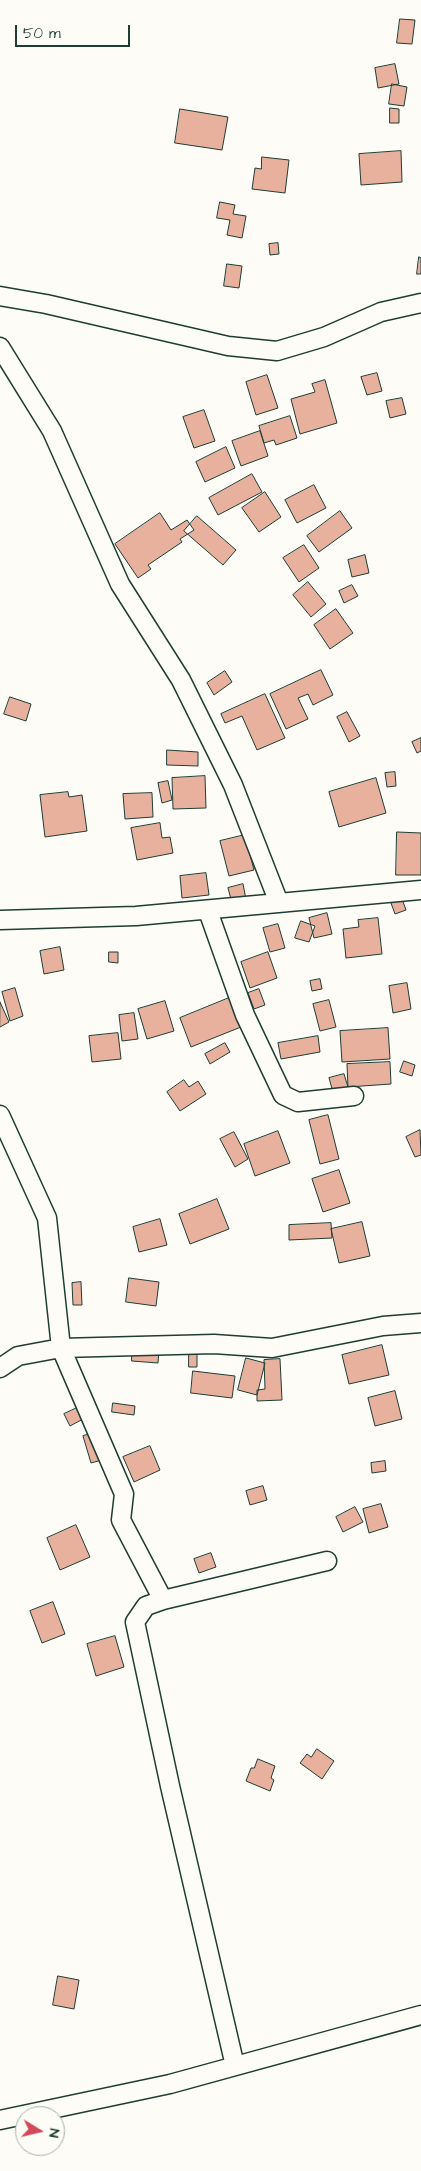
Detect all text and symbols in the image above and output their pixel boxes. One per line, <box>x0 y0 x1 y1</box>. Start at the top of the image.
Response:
scale bar <box>18 15 132 47</box>
text: 50 m <box>23 23 61 44</box>
north arrow <box>15 2106 65 2156</box>
text: N <box>43 2127 64 2139</box>

